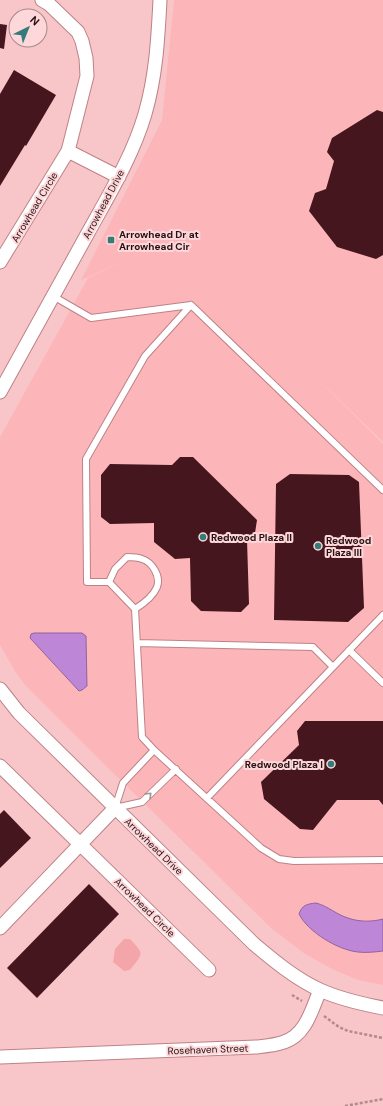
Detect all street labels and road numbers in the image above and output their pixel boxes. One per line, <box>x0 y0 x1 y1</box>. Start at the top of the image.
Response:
street label: Arrowhead Drive <box>80 167 127 241</box>
street label: Arrowhead Circle <box>8 169 61 245</box>
street label: Arrowhead Drive <box>122 815 186 878</box>
street label: Arrowhead Circle <box>111 875 178 940</box>
street label: Rosehaven Street <box>167 1042 249 1057</box>

